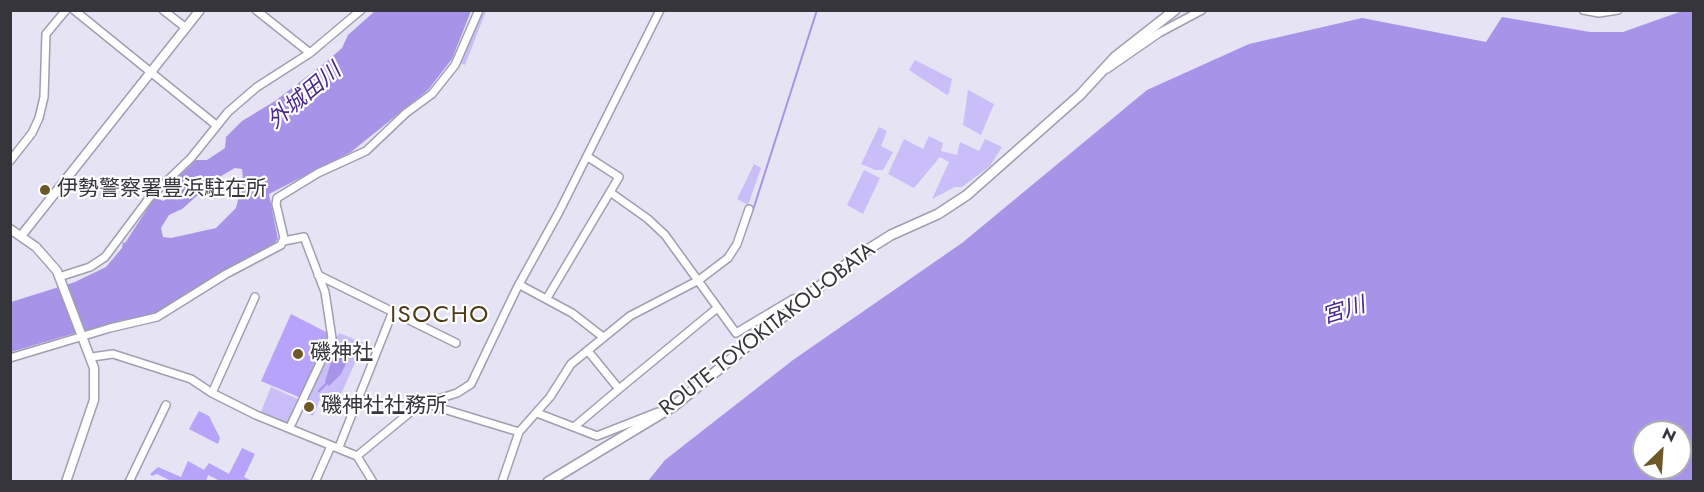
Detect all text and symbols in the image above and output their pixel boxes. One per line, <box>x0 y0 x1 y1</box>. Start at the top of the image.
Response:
water label: 外城田川 <box>263 59 347 135</box>
place label: 伊勢警察署豊浜駐在所 <box>57 177 267 203</box>
marker: 伊勢警察署豊浜駐在所 <box>38 183 52 197</box>
street label: ROUTE TOYOKITAKOU-OBATA <box>655 238 881 422</box>
water label: 宮川 <box>1319 293 1369 331</box>
district label: ISOCHO <box>390 302 490 330</box>
place label: 磯神社 <box>310 341 373 367</box>
marker: 磯神社 <box>291 347 305 361</box>
place label: 磯神社社務所 <box>321 394 447 420</box>
marker: 磯神社社務所 <box>302 400 316 414</box>
north arrow <box>1632 420 1692 480</box>
text: N <box>1658 422 1680 448</box>

